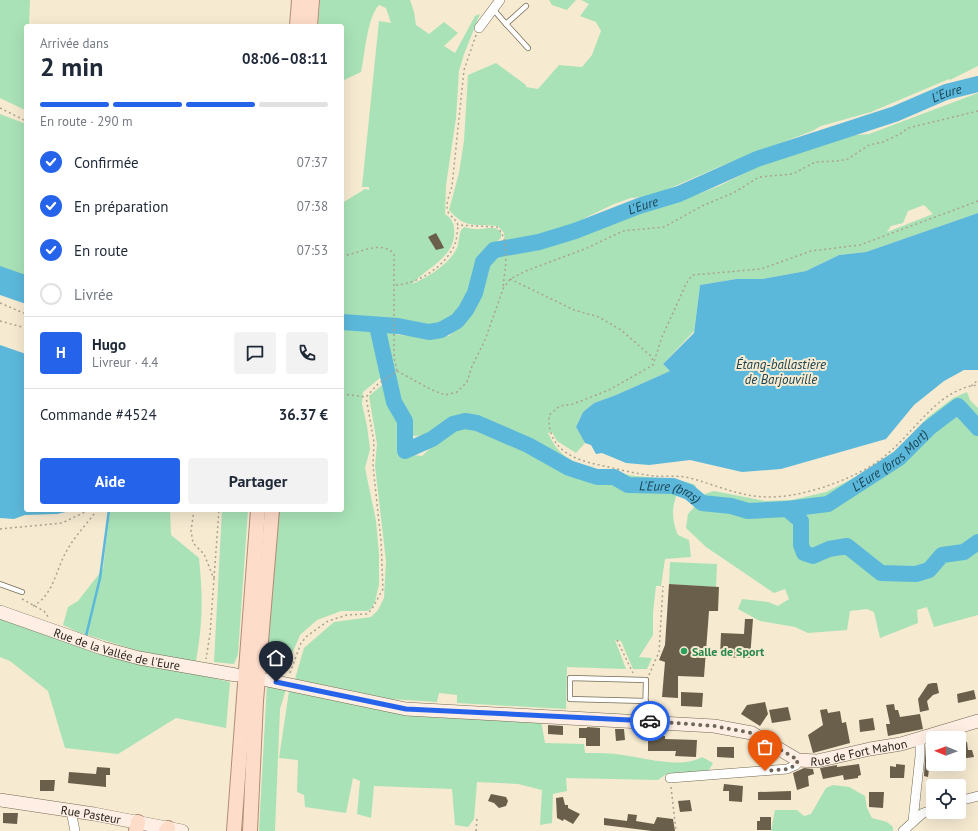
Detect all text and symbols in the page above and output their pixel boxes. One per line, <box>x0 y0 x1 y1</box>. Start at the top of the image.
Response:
text: Arrivée dans <box>40 35 109 52</box>
text: 08:06–08:11 <box>242 49 328 68</box>
text: 2 min <box>40 50 103 83</box>
water label: L'Eure <box>928 80 963 106</box>
text: En route · 290 m <box>40 113 133 130</box>
icon: check <box>40 151 62 173</box>
text: Confirmée <box>74 153 139 172</box>
text: 07:37 <box>297 154 328 171</box>
water label: L'Eure <box>625 192 660 218</box>
icon: check <box>40 195 62 217</box>
text: En préparation <box>74 197 169 216</box>
text: 07:38 <box>297 198 328 215</box>
icon: check <box>40 239 62 261</box>
text: En route <box>74 241 128 260</box>
text: 07:53 <box>297 242 328 259</box>
text: Livrée <box>74 285 113 304</box>
button: chat <box>234 332 276 374</box>
button: phone <box>286 332 328 374</box>
text: Hugo <box>92 335 126 354</box>
text: H <box>56 343 66 362</box>
text: Livreur · 4.4 <box>92 354 158 371</box>
water label: Étang-ballastière de Barjouville <box>736 356 826 388</box>
text: Commande #4524 <box>40 405 157 424</box>
text: 36.37 € <box>279 405 328 424</box>
water label: L'Eure (bras Mort) <box>848 426 931 495</box>
button: Aide <box>40 458 180 504</box>
button: Partager <box>188 458 328 504</box>
water label: L'Eure (bras) <box>639 477 705 507</box>
street label: Rue de la Vallée de l'Eure <box>52 624 181 673</box>
pin <box>259 641 293 682</box>
place label: Salle de Sport <box>692 644 765 659</box>
marker: Salle de Sport <box>679 646 689 656</box>
icon: home <box>265 647 287 669</box>
courier <box>630 701 670 741</box>
icon: car <box>639 710 661 732</box>
pin <box>748 730 782 771</box>
north arrow <box>926 731 966 771</box>
map controls <box>926 731 966 819</box>
street label: Rue de Fort Mahon <box>810 735 909 769</box>
icon: bag <box>754 736 776 758</box>
button: locate <box>926 779 966 819</box>
street label: Rue Pasteur <box>60 802 122 827</box>

